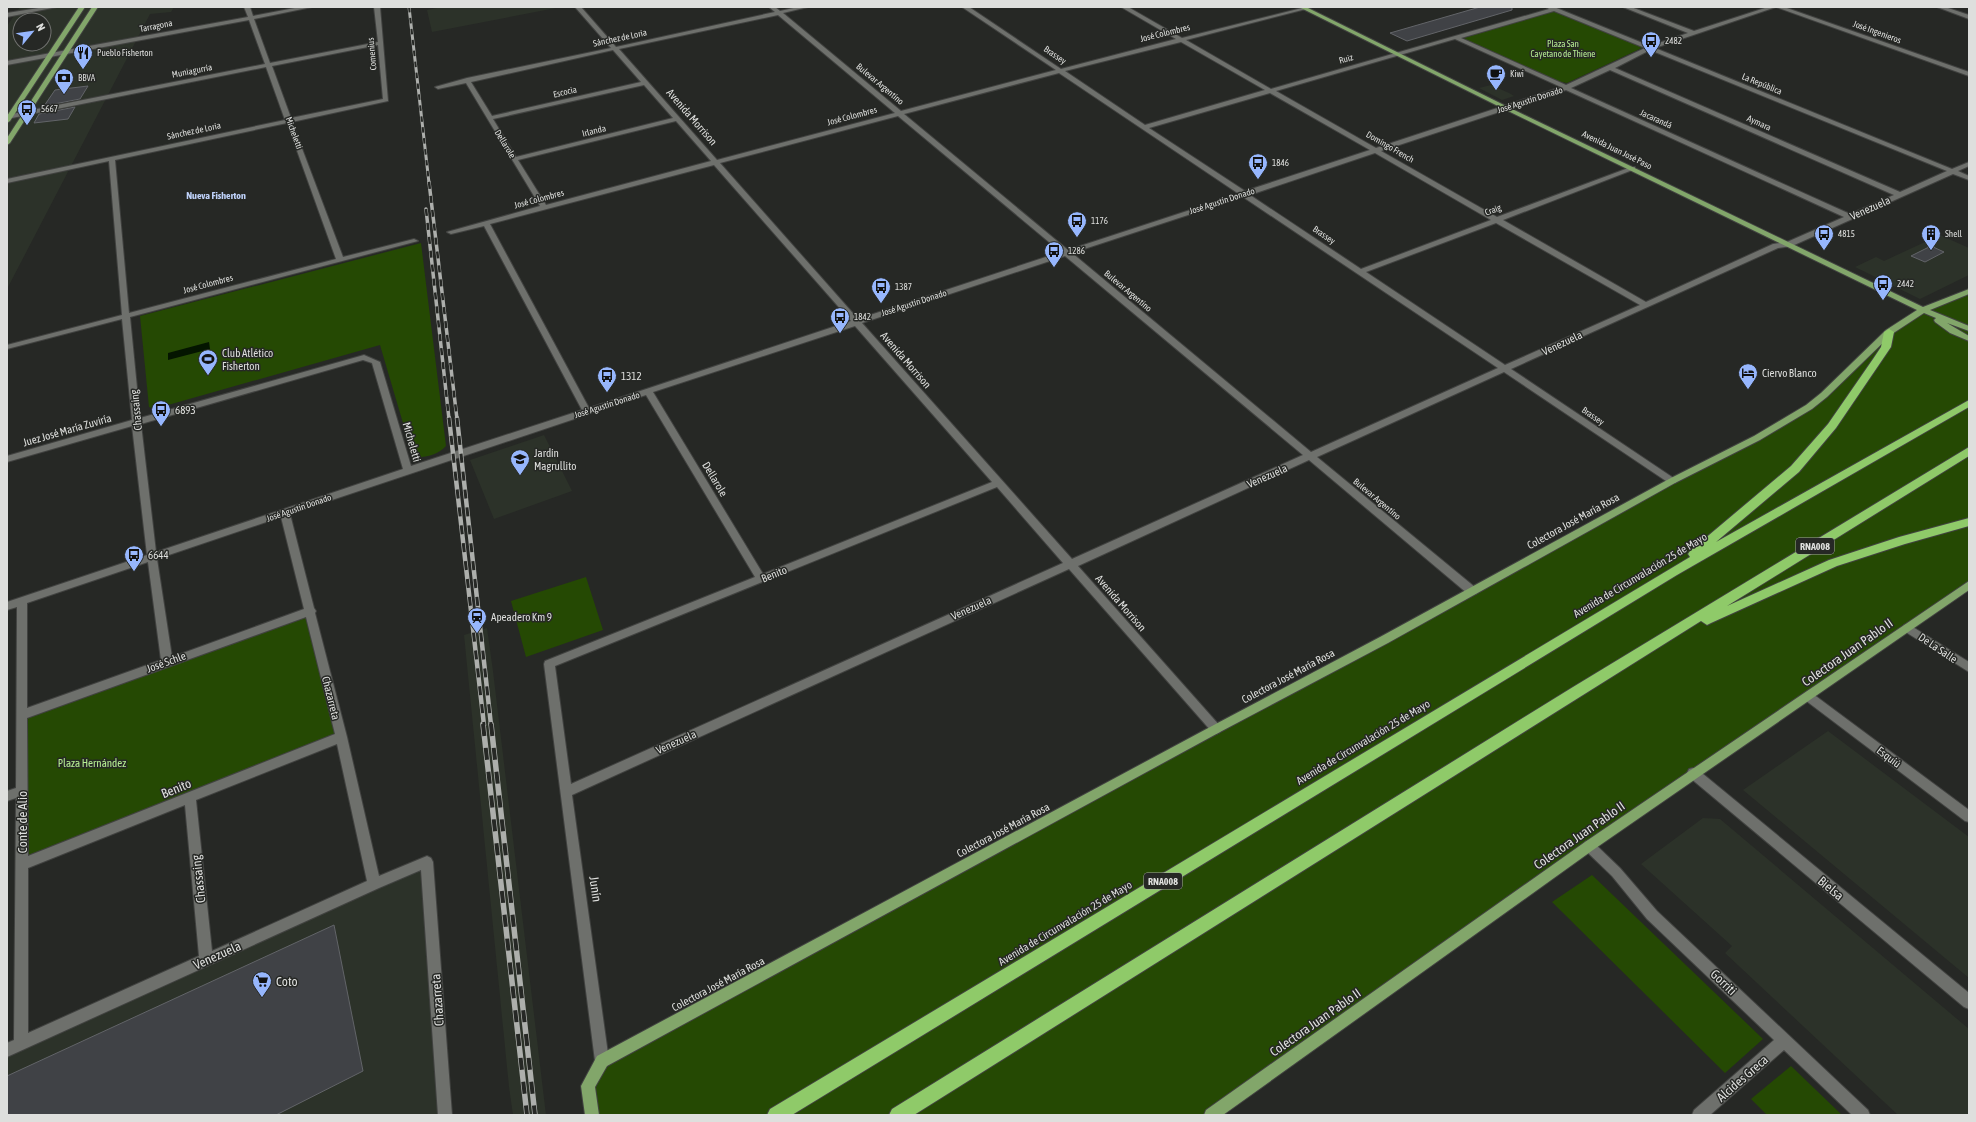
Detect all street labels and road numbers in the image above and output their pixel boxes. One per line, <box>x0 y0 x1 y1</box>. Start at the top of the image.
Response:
street label: Tarragona <box>139 18 173 34</box>
street label: José Ingenieros <box>1851 19 1903 45</box>
street label: José Colombres <box>1139 22 1191 44</box>
street label: Sánchez de Loria <box>592 27 648 49</box>
street label: Comenius <box>366 37 378 71</box>
street label: Brassey <box>1042 44 1068 66</box>
street label: Ruiz <box>1338 52 1355 66</box>
street label: Bulevar Argentino <box>854 61 906 107</box>
street label: Muniagurría <box>171 62 213 80</box>
street label: La República <box>1740 71 1784 97</box>
street label: Escocia <box>552 84 578 100</box>
street label: José Agustín Donado <box>1496 85 1564 115</box>
street label: Avenida Morrison <box>664 86 720 148</box>
street label: José Colombres <box>826 105 878 127</box>
street label: Jacarandá <box>1638 108 1674 130</box>
street label: Aymara <box>1745 113 1773 133</box>
street label: Micheletti <box>284 116 304 150</box>
street label: Sánchez de Loria <box>166 120 222 142</box>
street label: Irlanda <box>581 123 607 139</box>
street label: Dellarole <box>492 128 518 160</box>
street label: Domingo French <box>1364 129 1416 165</box>
street label: Avenida Juan José Paso <box>1580 129 1654 171</box>
street label: José Agustín Donado <box>1188 186 1256 216</box>
street label: José Colombres <box>513 188 565 210</box>
street label: Venezuela <box>1848 194 1892 222</box>
street label: Craig <box>1483 202 1503 218</box>
street label: Brassey <box>1311 224 1337 246</box>
street label: Bulevar Argentino <box>1102 268 1154 314</box>
street label: José Colombres <box>182 273 234 295</box>
street label: José Agustín Donado <box>880 288 948 318</box>
street label: Avenida Morrison <box>878 329 934 391</box>
street label: Venezuela <box>1540 329 1584 357</box>
street label: Chassaing <box>128 389 144 431</box>
street label: José Agustín Donado <box>573 390 641 420</box>
street label: Brassey <box>1580 405 1606 427</box>
street label: Juez José María Zuviría <box>21 412 113 448</box>
street label: Micheletti <box>401 421 423 463</box>
street label: Dellarole <box>700 459 730 499</box>
street label: Venezuela <box>1245 462 1289 490</box>
street label: Bulevar Argentino <box>1351 476 1403 522</box>
street label: Colectora José María Rosa <box>1525 491 1621 551</box>
street label: José Agustín Donado <box>265 492 333 524</box>
street label: Avenida de Circunvalación 25 de Mayo <box>1571 530 1709 620</box>
road number: RNA008 <box>1796 538 1834 554</box>
street label: Benito <box>760 564 788 584</box>
street label: Avenida Morrison <box>1093 572 1149 634</box>
street label: Venezuela <box>949 594 993 622</box>
street label: Colectora Juan Pablo II <box>1799 615 1896 689</box>
street label: De La Salle <box>1916 631 1960 665</box>
street label: Colectora José María Rosa <box>1240 646 1336 706</box>
street label: José Schle <box>145 649 187 675</box>
street label: Chazarreta <box>320 675 342 721</box>
street label: Avenida de Circunvalación 25 de Mayo <box>1294 697 1432 787</box>
street label: Venezuela <box>654 728 698 756</box>
street label: Esquiú <box>1875 744 1903 770</box>
street label: Benito <box>159 776 193 801</box>
street label: Conte de Alio <box>15 791 30 853</box>
street label: Colectora Juan Pablo II <box>1531 798 1628 872</box>
street label: Colectora José María Rosa <box>955 800 1051 860</box>
street label: Chassaing <box>188 854 208 904</box>
road number: RNA008 <box>1144 873 1182 889</box>
street label: Bielsa <box>1815 873 1847 903</box>
street label: Junín <box>586 875 605 903</box>
street label: Avenida de Circunvalación 25 de Mayo <box>996 878 1134 968</box>
street label: Venezuela <box>191 938 243 973</box>
street label: Colectora José María Rosa <box>670 954 766 1014</box>
street label: Gorriti <box>1708 966 1740 998</box>
street label: Chazarreta <box>428 973 447 1027</box>
street label: Colectora Juan Pablo II <box>1267 985 1364 1059</box>
street label: Alcides Greca <box>1714 1052 1771 1105</box>

